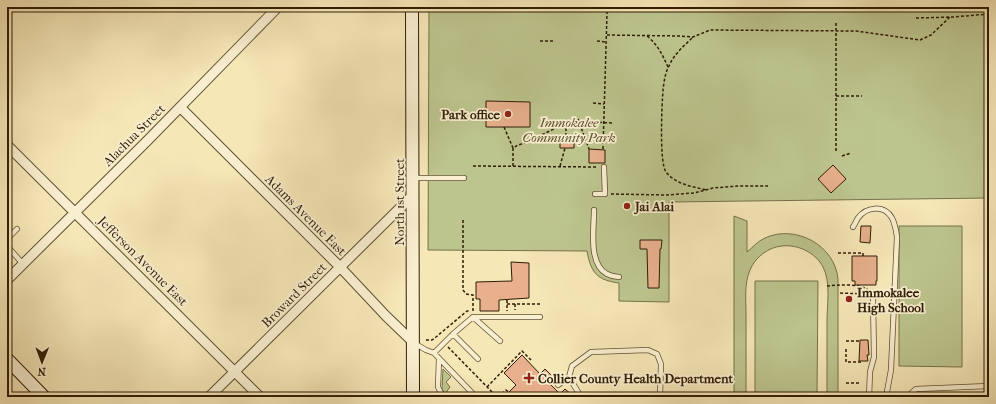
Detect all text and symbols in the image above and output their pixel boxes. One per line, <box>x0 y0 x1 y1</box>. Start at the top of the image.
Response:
street label: Alachua Street <box>99 101 168 170</box>
place label: Park office <box>441 107 501 122</box>
marker: Park office <box>503 109 513 119</box>
park label: Immokalee Community Park <box>522 115 616 145</box>
street label: North 1st Street <box>392 158 407 246</box>
street label: Adams Avenue East <box>262 171 350 259</box>
place label: Jai Alai <box>633 199 674 215</box>
marker: Jai Alai <box>622 201 632 211</box>
street label: Jefferson Avenue East <box>94 212 191 309</box>
street label: Broward Street <box>259 259 330 330</box>
place label: Immokalee High School <box>857 285 925 316</box>
marker: Immokalee High School <box>844 294 854 304</box>
north arrow <box>22 342 62 382</box>
text: N <box>37 365 46 378</box>
place label: Collier County Health Department <box>538 371 733 387</box>
marker: Collier County Health Department <box>523 372 535 384</box>

